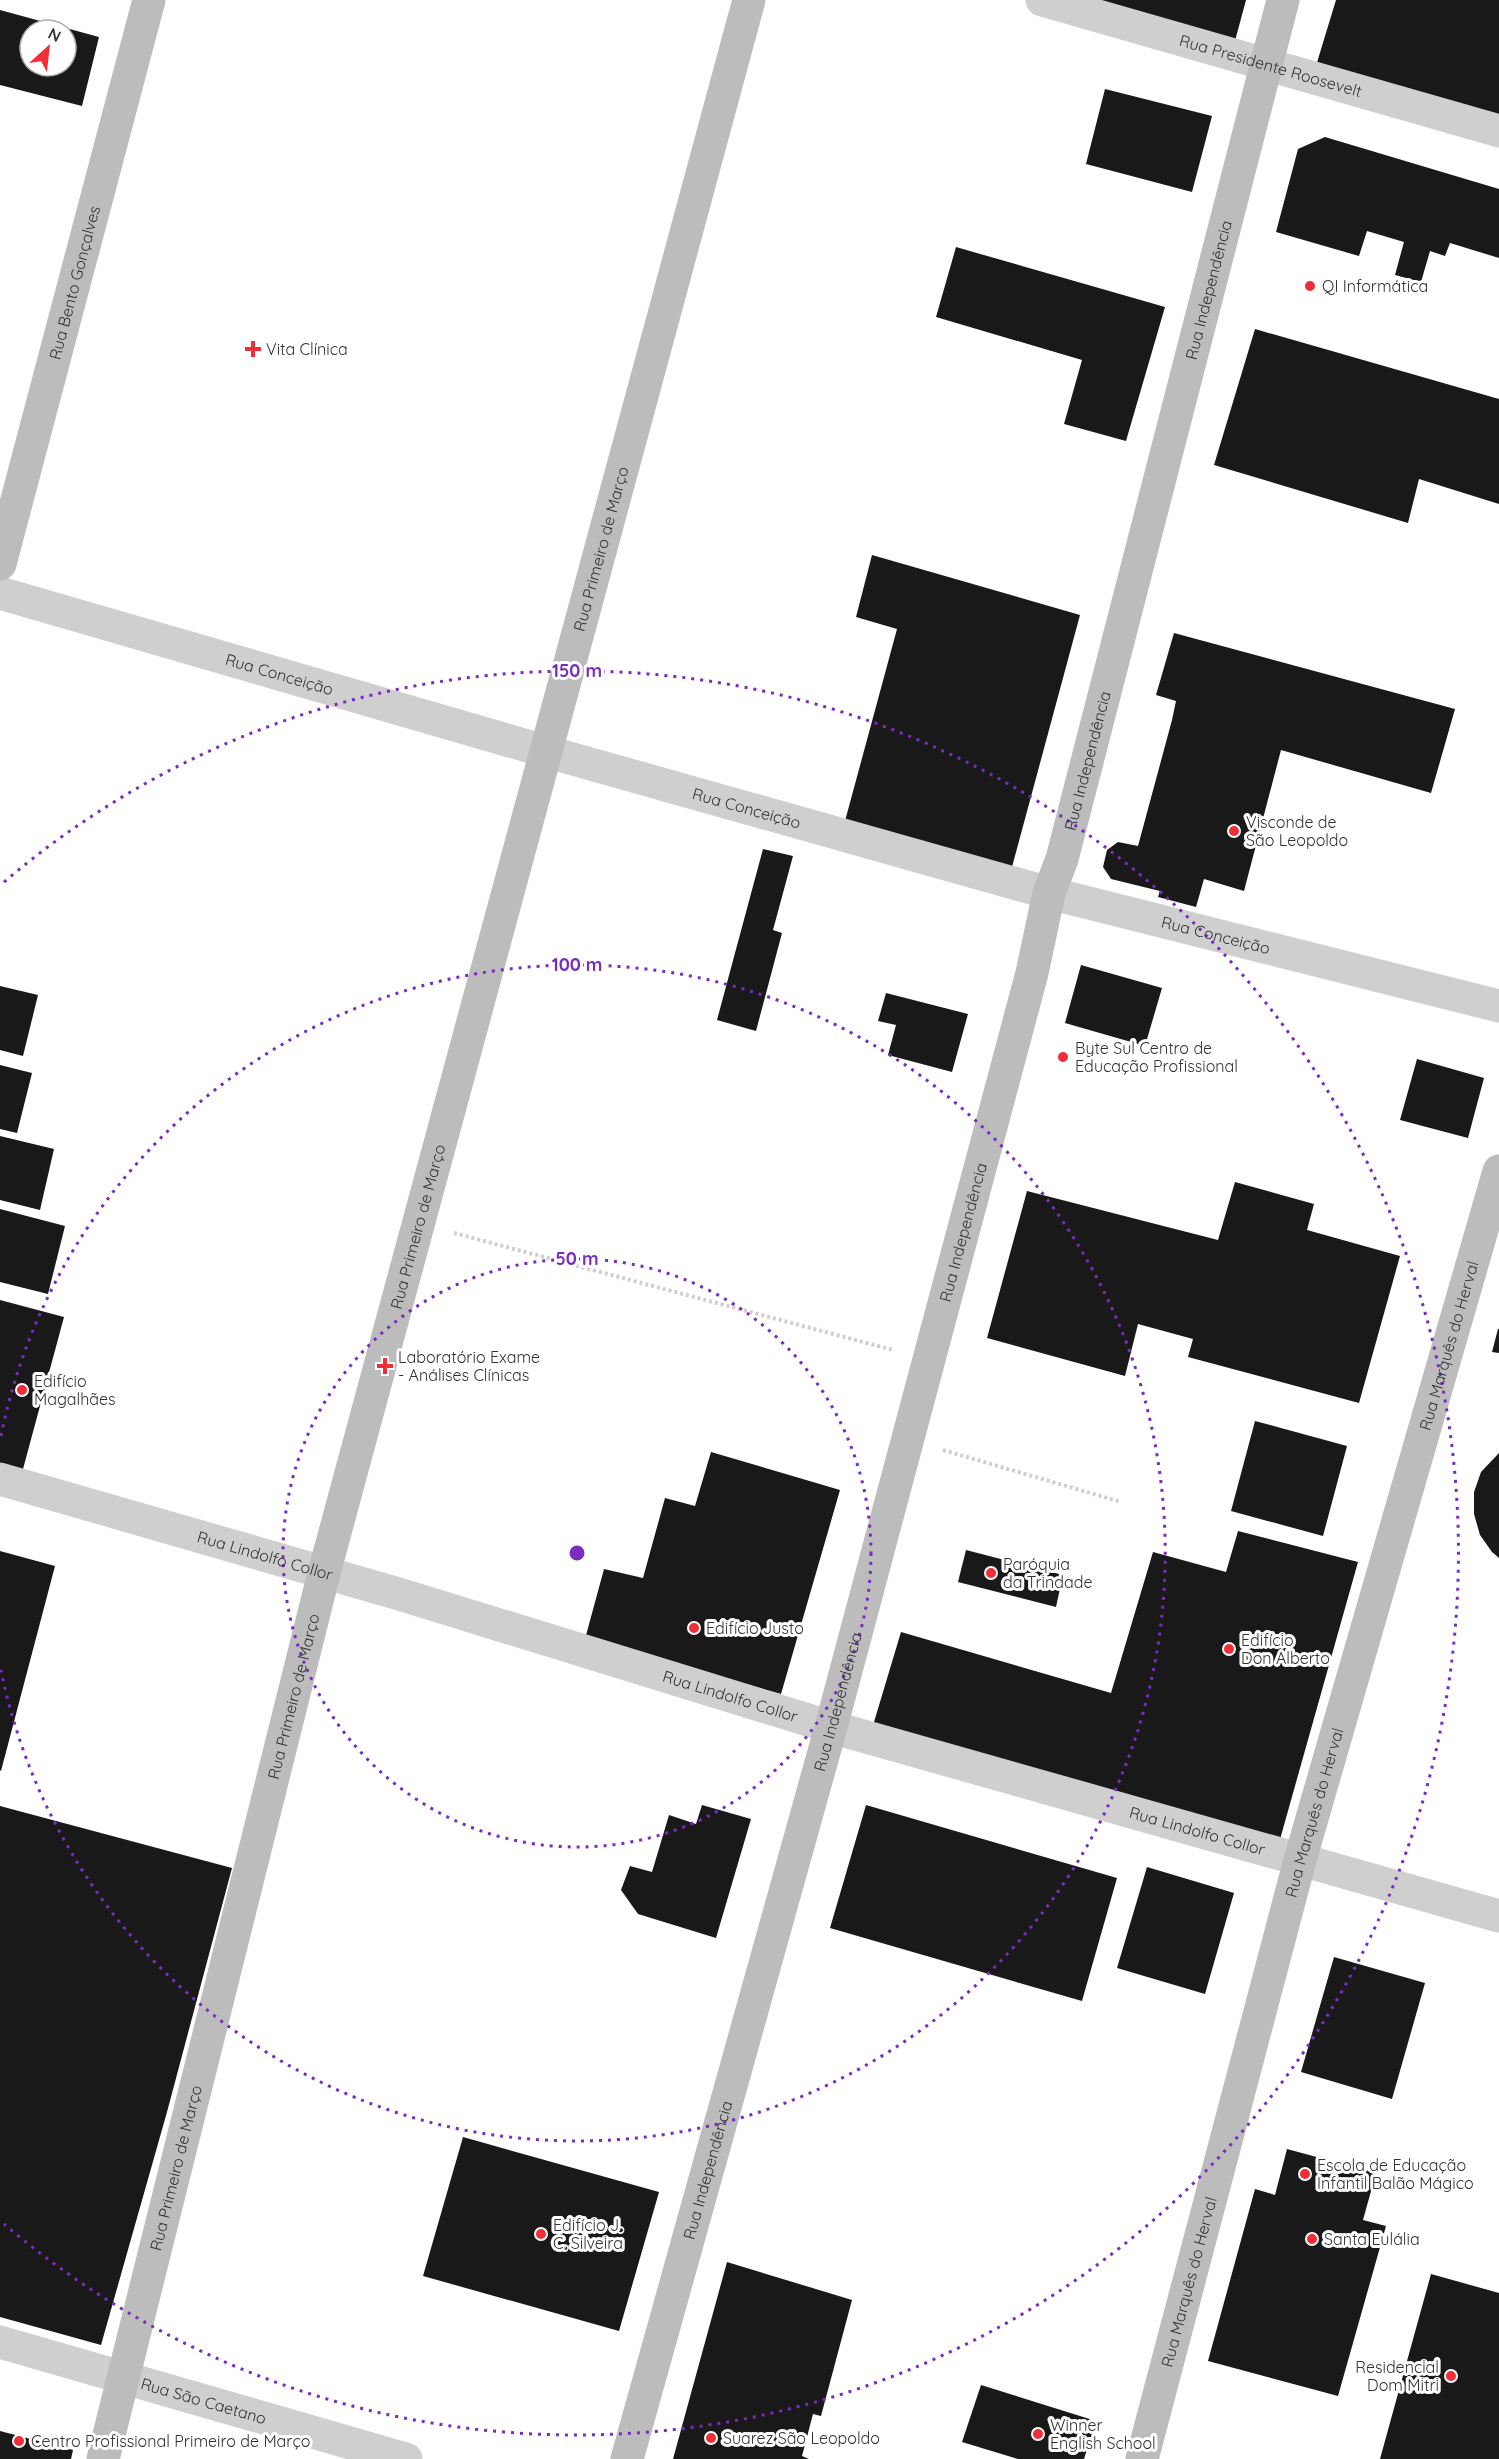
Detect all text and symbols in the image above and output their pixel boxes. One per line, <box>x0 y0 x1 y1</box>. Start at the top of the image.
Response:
north arrow <box>18 18 78 78</box>
text: N <box>45 23 65 46</box>
street label: Rua Presidente Roosevelt <box>1177 30 1364 101</box>
street label: Rua Bento Gonçalves <box>44 204 104 362</box>
street label: Rua Independência <box>1181 218 1236 362</box>
place label: QI Informática <box>1322 276 1428 296</box>
marker: QI Informática <box>1303 279 1317 293</box>
place label: Vita Clínica <box>266 339 348 359</box>
marker: Vita Clínica <box>244 340 262 358</box>
street label: Rua Primeiro de Março <box>569 464 633 634</box>
street label: Rua Conceição <box>223 649 336 699</box>
text: 150 m <box>552 659 602 682</box>
street label: Rua Independência <box>1060 689 1115 832</box>
street label: Rua Conceição <box>690 783 803 833</box>
place label: Visconde de São Leopoldo <box>1246 812 1348 850</box>
marker: Visconde de São Leopoldo <box>1227 824 1241 838</box>
street label: Rua Conceição <box>1159 912 1272 958</box>
text: 100 m <box>552 953 602 976</box>
place label: Byte Sul Centro de Educação Profissional <box>1075 1038 1238 1076</box>
marker: Byte Sul Centro de Educação Profissional <box>1056 1050 1070 1064</box>
street label: Rua Primeiro de Março <box>386 1142 449 1311</box>
street label: Rua Independência <box>935 1160 991 1304</box>
text: 50 m <box>555 1247 599 1270</box>
street label: Rua Marquês do Herval <box>1415 1258 1483 1433</box>
place label: Laboratório Exame - Análises Clínicas <box>398 1347 540 1385</box>
marker: Laboratório Exame - Análises Clínicas <box>376 1357 394 1375</box>
place label: Edifício Magalhães <box>34 1371 116 1409</box>
marker: Edifício Magalhães <box>15 1383 29 1397</box>
street label: Rua Lindolfo Collor <box>195 1526 335 1584</box>
centre of rings <box>567 1543 587 1563</box>
place label: Paróquia da Trindade <box>1003 1554 1092 1592</box>
marker: Paróquia da Trindade <box>984 1566 998 1580</box>
street label: Rua Primeiro de Março <box>263 1611 324 1781</box>
place label: Edifício Justo <box>706 1618 804 1638</box>
marker: Edifício Justo <box>687 1621 701 1635</box>
street label: Rua Independência <box>809 1630 866 1774</box>
place label: Edifício Don Alberto <box>1241 1630 1330 1668</box>
marker: Edifício Don Alberto <box>1222 1642 1236 1656</box>
street label: Rua Lindolfo Collor <box>660 1666 800 1726</box>
street label: Rua Marquês do Herval <box>1281 1725 1348 1899</box>
street label: Rua Lindolfo Collor <box>1127 1802 1268 1859</box>
street label: Rua Primeiro de Março <box>145 2083 206 2253</box>
street label: Rua Independência <box>679 2098 736 2242</box>
place label: Escola de Educação Infantil Balão Mágico <box>1317 2155 1474 2193</box>
marker: Escola de Educação Infantil Balão Mágico <box>1298 2167 1312 2181</box>
street label: Rua Marquês do Herval <box>1157 2195 1221 2369</box>
place label: Edifício J. C. Silveira <box>553 2215 623 2253</box>
marker: Edifício J. C. Silveira <box>534 2227 548 2241</box>
place label: Santa Eulália <box>1324 2229 1420 2249</box>
marker: Santa Eulália <box>1305 2232 1319 2246</box>
place label: Residencial Dom Mitri <box>1355 2357 1439 2395</box>
marker: Residencial Dom Mitri <box>1444 2369 1458 2383</box>
street label: Rua São Caetano <box>139 2373 269 2428</box>
place label: Winner English School <box>1050 2415 1156 2453</box>
marker: Winner English School <box>1031 2427 1045 2441</box>
place label: Suarez São Leopoldo <box>723 2428 880 2448</box>
place label: Centro Profissional Primeiro de Março <box>31 2431 310 2451</box>
marker: Suarez São Leopoldo <box>704 2431 718 2445</box>
marker: Centro Profissional Primeiro de Março <box>12 2434 26 2448</box>

